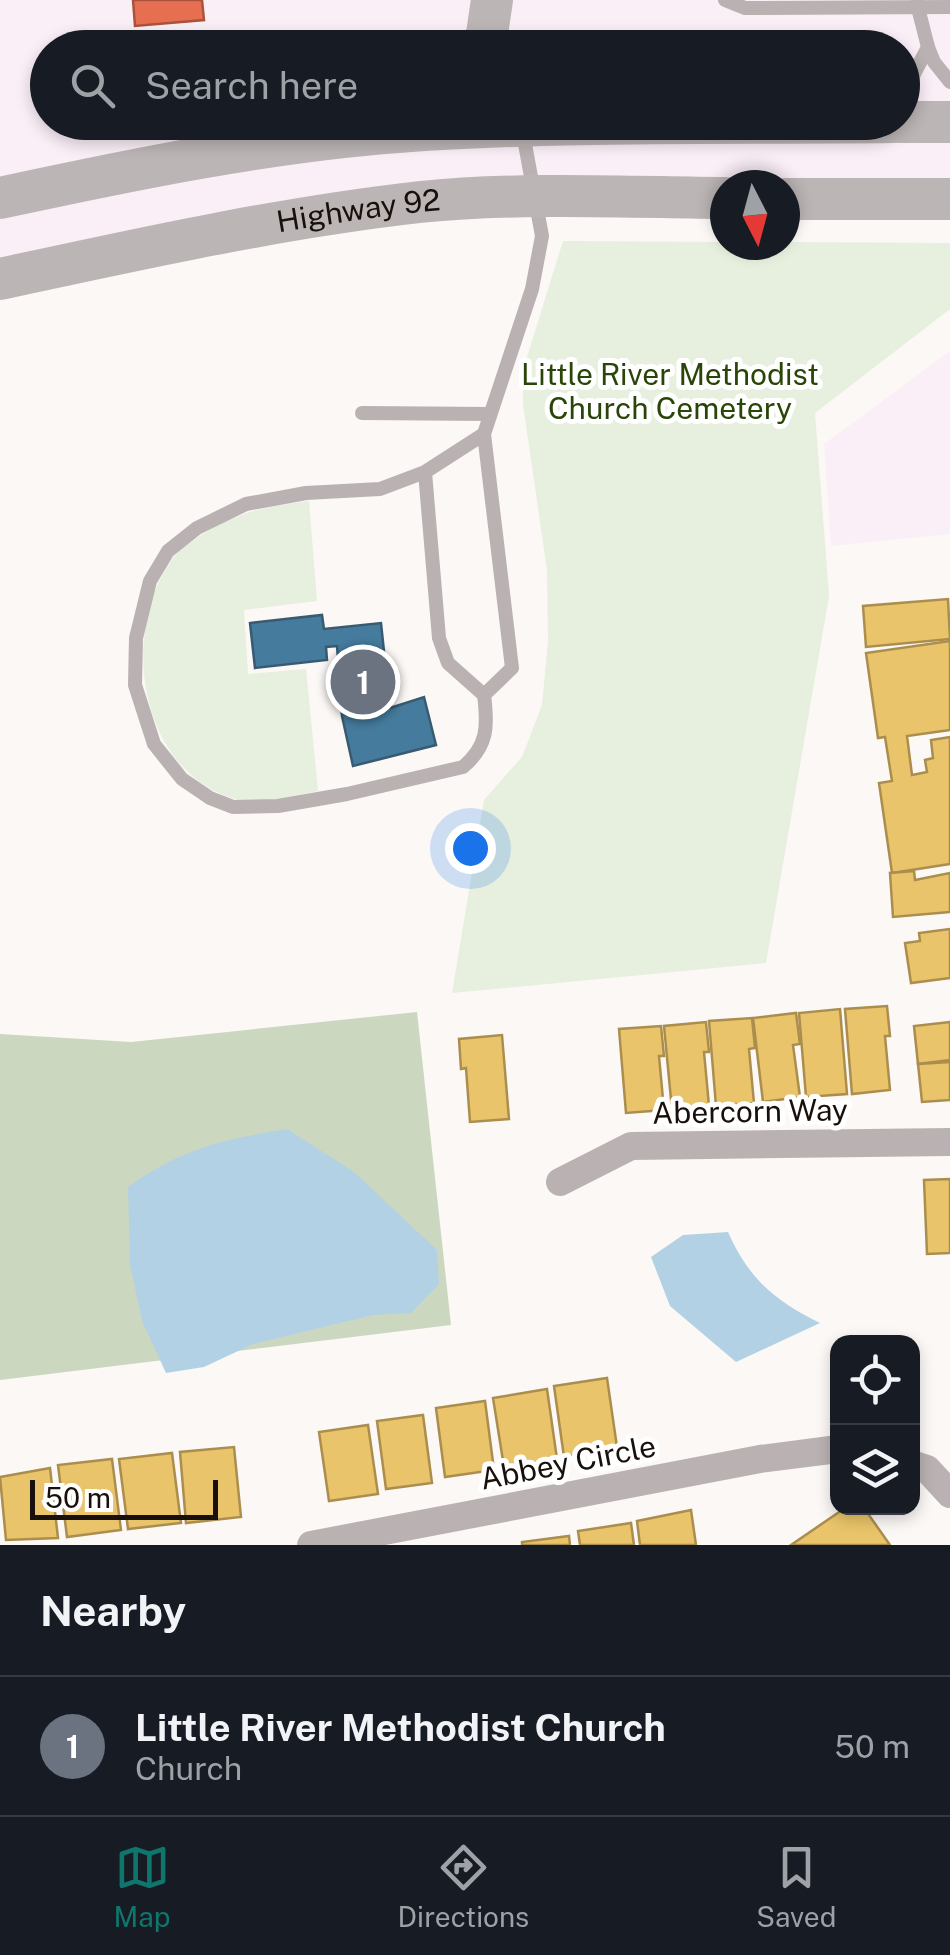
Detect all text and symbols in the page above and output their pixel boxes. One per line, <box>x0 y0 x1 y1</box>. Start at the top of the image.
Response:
search box <box>30 30 920 140</box>
icon: search <box>65 58 120 113</box>
text: Search here <box>145 63 358 108</box>
north arrow <box>710 170 800 260</box>
street label: Highway 92 <box>274 181 442 239</box>
park label: Little River Methodist Church Cemetery <box>521 356 819 426</box>
pin: 1 <box>330 644 396 720</box>
your location <box>445 823 496 874</box>
street label: Abercorn Way <box>652 1091 848 1131</box>
map controls <box>830 1335 920 1515</box>
button: locate <box>830 1335 920 1425</box>
button: layers <box>830 1425 920 1515</box>
street label: Abbey Circle <box>477 1427 659 1497</box>
scale bar <box>30 1475 218 1520</box>
text: 50 m <box>45 1481 111 1514</box>
text: Nearby <box>40 1586 186 1635</box>
text: Little River Methodist Church <box>135 1705 666 1750</box>
text: 1 <box>66 1728 79 1765</box>
text: 50 m <box>834 1728 910 1765</box>
text: Church <box>135 1750 242 1787</box>
tab: Map <box>114 1840 170 1933</box>
tab: Directions <box>398 1840 529 1933</box>
tab: Saved <box>756 1840 836 1933</box>

